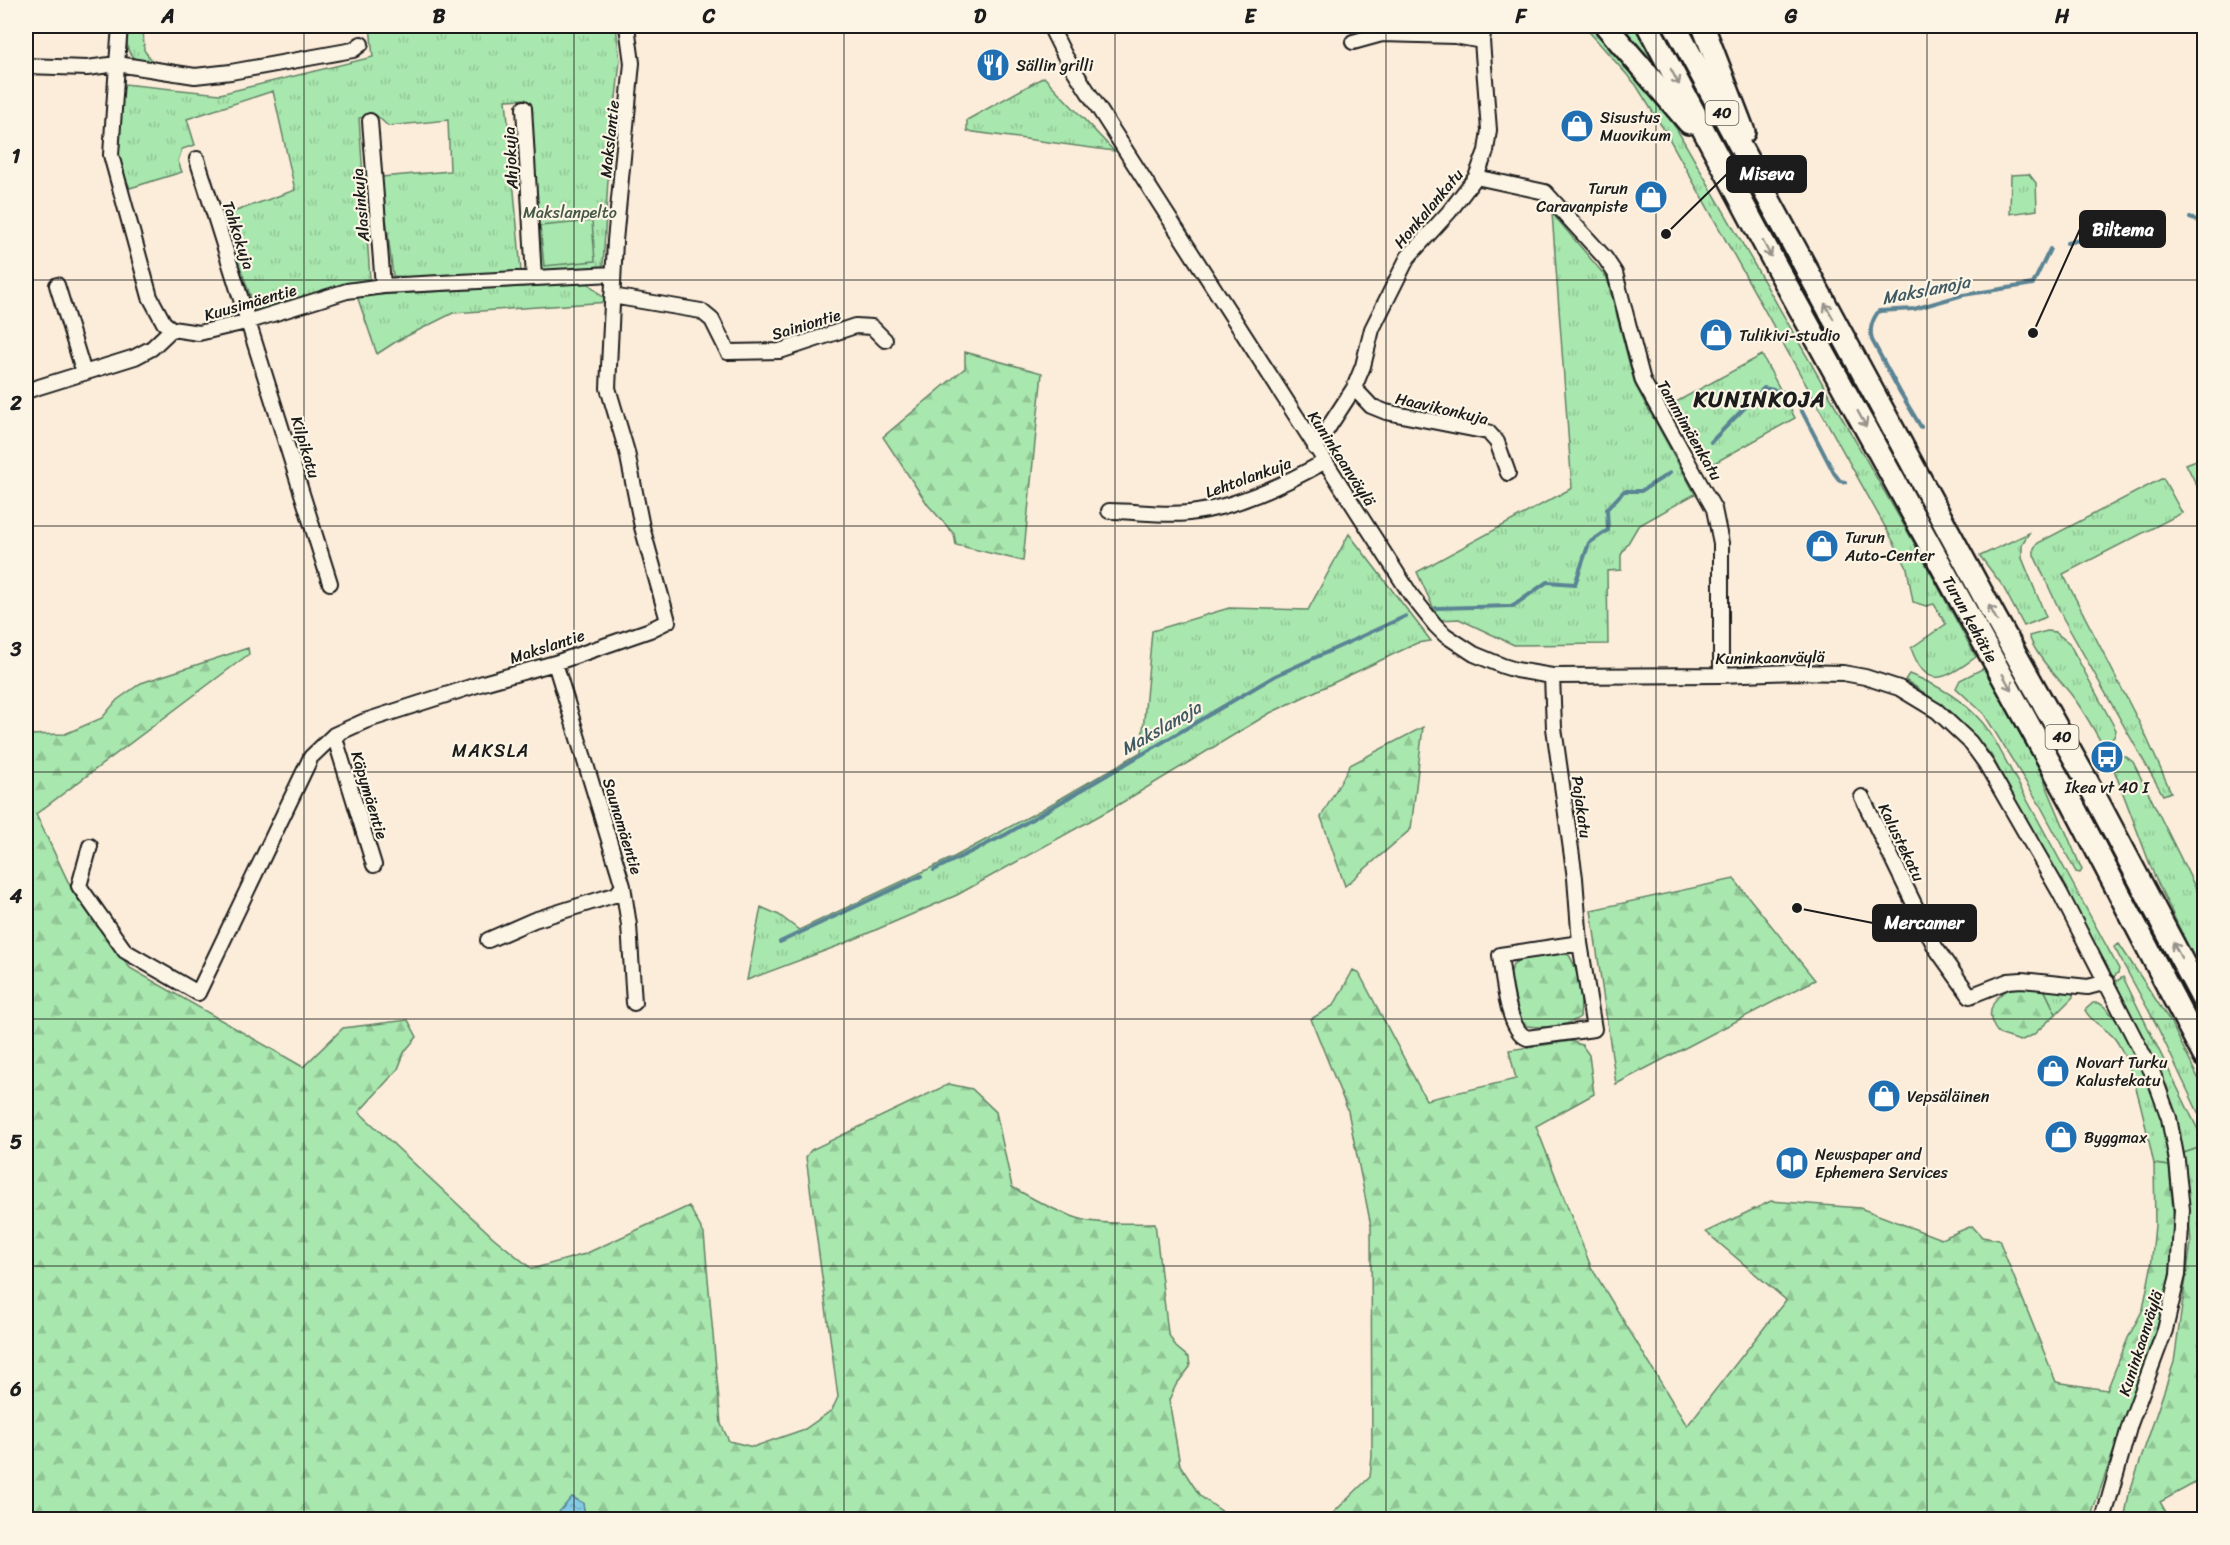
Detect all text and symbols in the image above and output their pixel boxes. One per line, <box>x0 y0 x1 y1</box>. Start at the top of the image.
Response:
text: A <box>160 0 175 34</box>
text: B <box>433 0 446 34</box>
text: C <box>702 0 716 34</box>
text: D <box>974 0 987 34</box>
text: E <box>1244 0 1257 34</box>
text: F <box>1515 0 1528 34</box>
text: G <box>1784 0 1798 34</box>
text: H <box>2054 0 2070 34</box>
restaurant icon: Sällin grilli <box>975 47 1011 83</box>
place label: Sällin grilli <box>1016 51 1094 80</box>
one-way arrow <box>1670 68 1681 86</box>
street label: Makslantie <box>591 99 628 179</box>
road number: 40 <box>1706 101 1738 125</box>
place label: Sisustus Muovikum <box>1600 103 1671 150</box>
shop icon: Sisustus Muovikum <box>1559 108 1595 144</box>
street label: Ahjokuja <box>494 126 527 191</box>
text: 1 <box>12 139 21 174</box>
callout: Miseva <box>1727 156 1806 192</box>
text: Miseva <box>1739 158 1795 190</box>
street label: Honkalankatu <box>1386 161 1471 255</box>
street label: Alasinkuja <box>343 167 378 244</box>
place label: Turun Caravanpiste <box>1536 174 1628 221</box>
shop icon: Turun Caravanpiste <box>1633 179 1669 215</box>
street label: Tahkokuja <box>214 197 263 273</box>
park label: Makslanpelto <box>523 198 617 227</box>
callout: Biltema <box>2080 211 2165 247</box>
text: Biltema <box>2092 214 2155 246</box>
one-way arrow <box>1762 240 1773 258</box>
water label: Makslanoja <box>1879 265 1975 314</box>
street label: Kuusimäentie <box>200 275 300 330</box>
street label: Sainiontie <box>768 300 845 349</box>
one-way arrow <box>1823 303 1835 320</box>
shop icon: Tulikivi-studio <box>1698 317 1734 353</box>
place label: Tulikivi-studio <box>1739 321 1840 350</box>
street label: Tammimäenkatu <box>1649 374 1731 487</box>
district label: KUNINKOJA <box>1692 380 1827 419</box>
street label: Haavikonkuja <box>1392 384 1491 433</box>
text: 2 <box>9 386 22 421</box>
street label: Kuninkaanväylä <box>1300 404 1384 513</box>
one-way arrow <box>1857 410 1868 428</box>
street label: Kilpikatu <box>282 412 329 482</box>
street label: Lehtolankuja <box>1201 448 1296 507</box>
place label: Turun Auto-Center <box>1844 523 1936 570</box>
shop icon: Turun Auto-Center <box>1804 528 1840 564</box>
street label: Turun kehätie <box>1934 570 2006 668</box>
one-way arrow <box>1987 605 1999 622</box>
street label: Makslantie <box>506 621 589 672</box>
text: 3 <box>10 632 22 667</box>
street label: Kuninkaanväylä <box>1715 642 1826 673</box>
one-way arrow <box>2002 673 2013 691</box>
water label: Makslanoja <box>1114 691 1209 764</box>
road number: 40 <box>2046 725 2078 749</box>
district label: MAKSLA <box>452 735 530 767</box>
bus stop icon: Ikea vt 40 I <box>2089 739 2125 775</box>
street label: Käpymäentie <box>342 747 397 843</box>
place label: Ikea vt 40 I <box>2064 773 2151 802</box>
street label: Saunamäentie <box>594 774 651 878</box>
street label: Pajakatu <box>1563 774 1600 840</box>
street label: Kalustekatu <box>1870 798 1933 887</box>
text: 4 <box>9 879 23 914</box>
callout: Mercamer <box>1873 905 1976 941</box>
text: Mercamer <box>1883 907 1965 939</box>
one-way arrow <box>2171 942 2183 959</box>
place label: Novart Turku Kalustekatu <box>2076 1048 2168 1095</box>
shop icon: Novart Turku Kalustekatu <box>2035 1053 2071 1089</box>
shop icon: Vepsäläinen <box>1866 1078 1902 1114</box>
place label: Vepsäläinen <box>1907 1082 1990 1111</box>
shop icon: Byggmax <box>2043 1119 2079 1155</box>
place label: Byggmax <box>2084 1123 2148 1152</box>
text: 5 <box>10 1125 22 1160</box>
place label: Newspaper and Ephemera Services <box>1815 1140 1949 1187</box>
library icon: Newspaper and Ephemera Services <box>1774 1145 1810 1181</box>
street label: Kuninkaanväylä <box>2110 1286 2171 1400</box>
text: 6 <box>9 1372 22 1407</box>

